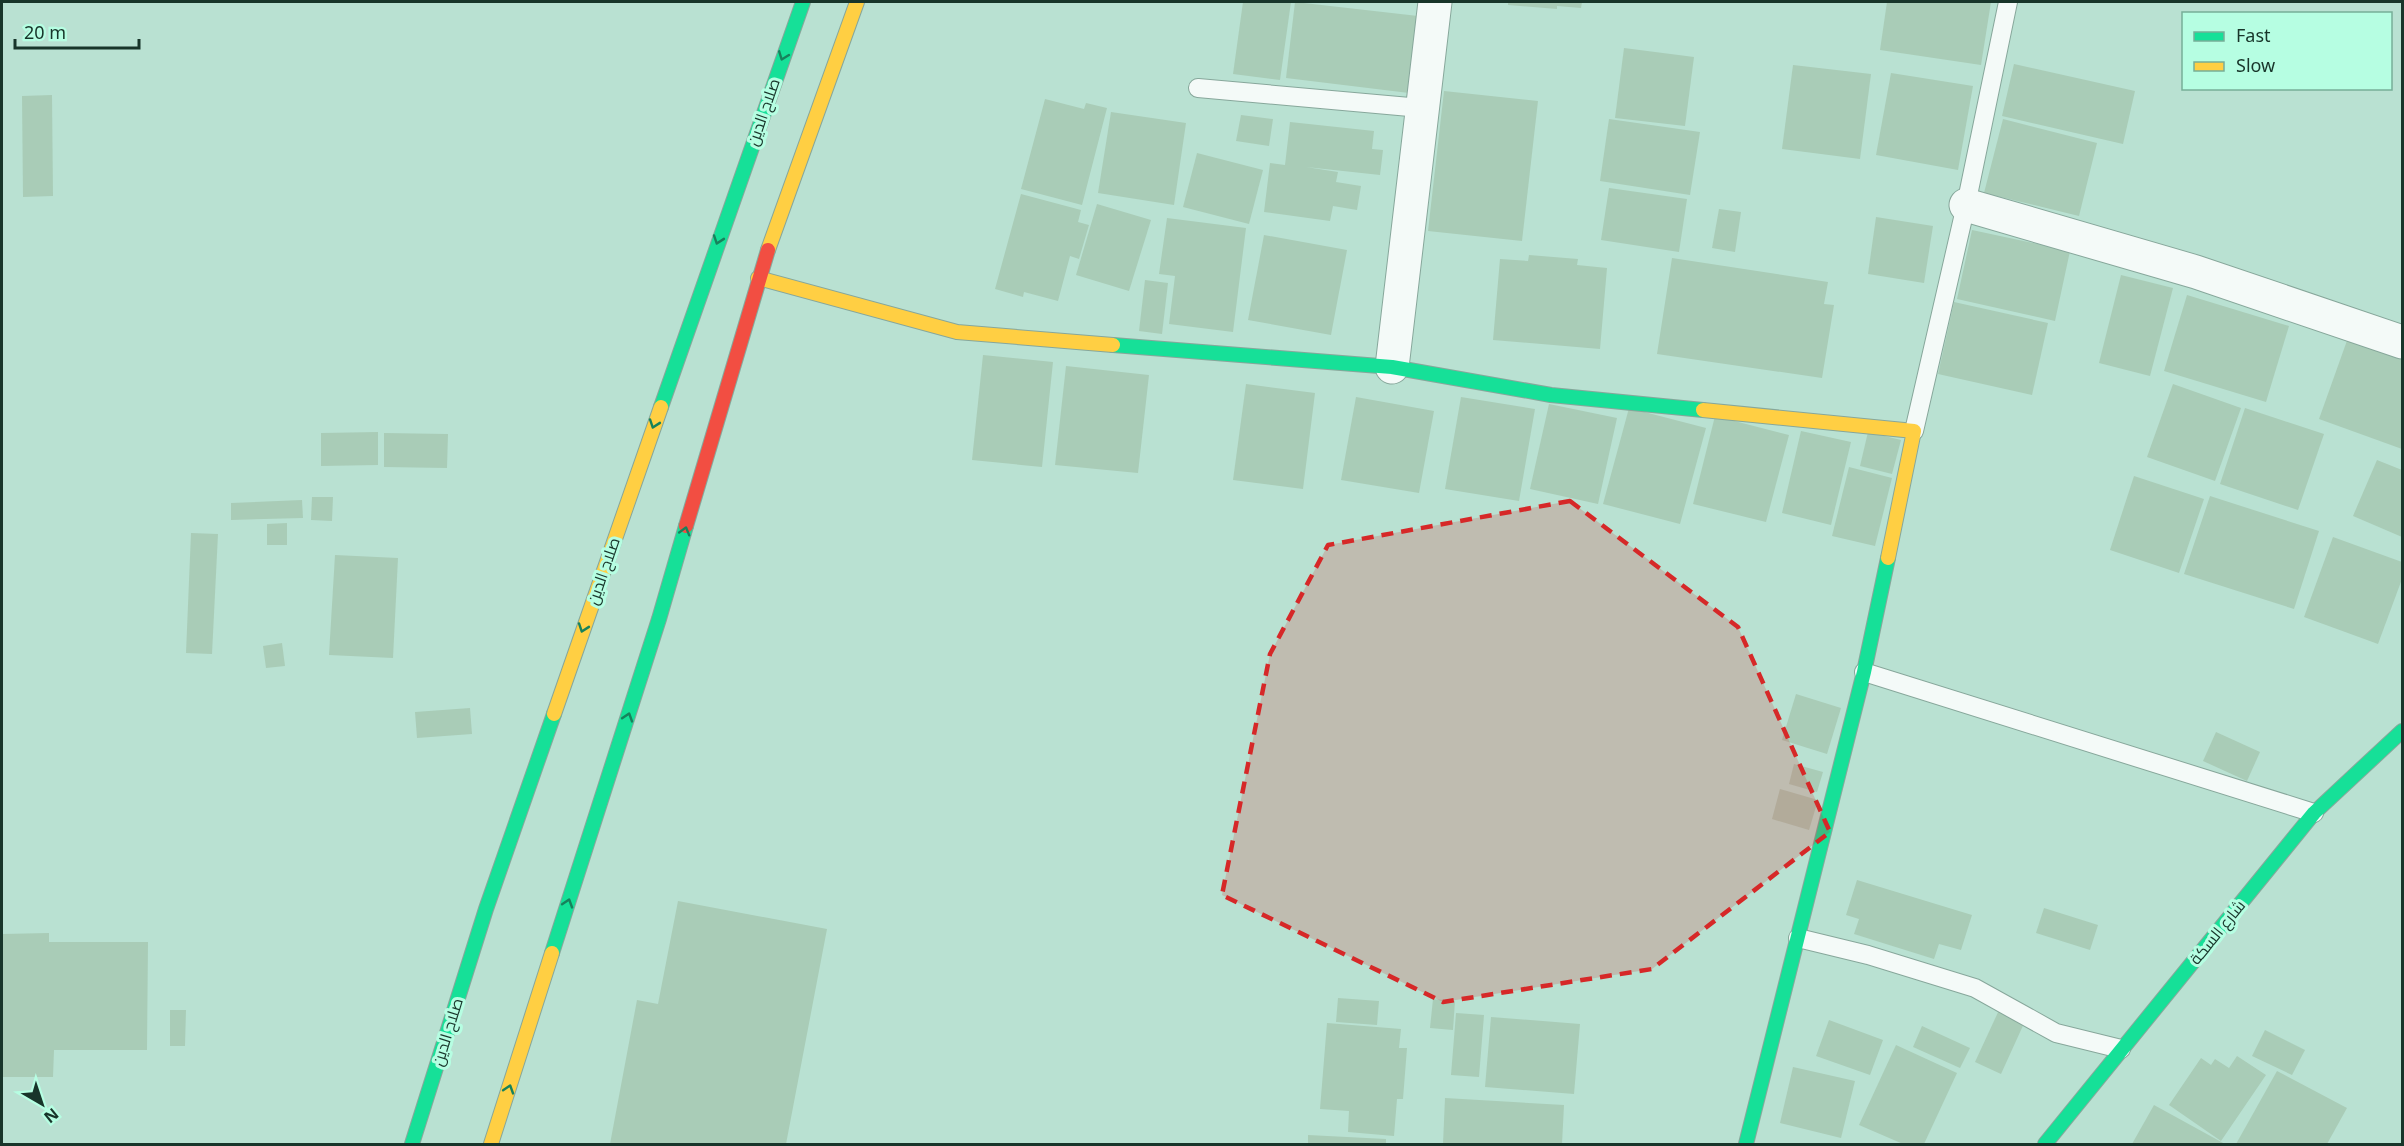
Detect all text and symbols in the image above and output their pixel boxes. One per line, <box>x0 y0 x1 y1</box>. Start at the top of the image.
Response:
scale bar <box>15 12 140 50</box>
legend <box>2182 12 2392 90</box>
text: 20 m <box>24 20 66 44</box>
text: Fast <box>2236 23 2271 47</box>
one-way arrow <box>777 50 790 61</box>
text: Slow <box>2236 53 2275 77</box>
street label: صلاح الدين <box>741 75 786 149</box>
one-way arrow <box>713 234 726 245</box>
one-way arrow <box>649 418 661 429</box>
one-way arrow <box>677 526 690 536</box>
street label: صلاح الدين <box>581 534 626 608</box>
one-way arrow <box>578 623 591 633</box>
one-way arrow <box>620 712 633 723</box>
street label: شارع السكة <box>2184 895 2251 970</box>
one-way arrow <box>561 898 574 909</box>
street label: صلاح الدين <box>426 995 469 1069</box>
north arrow <box>12 1074 72 1134</box>
one-way arrow <box>502 1084 514 1095</box>
text: N <box>39 1103 63 1128</box>

